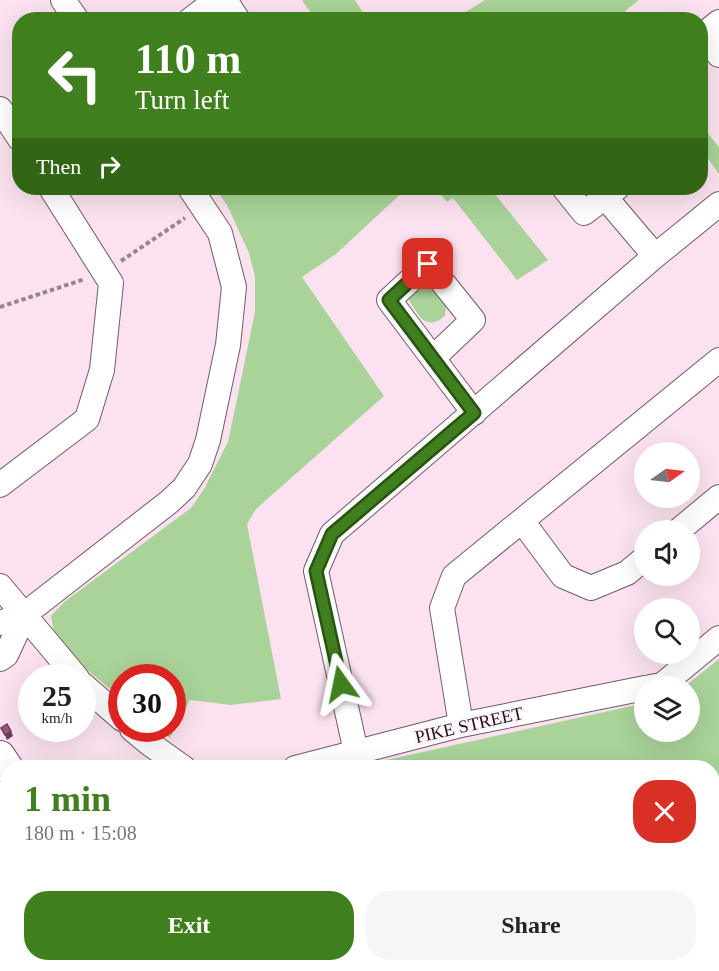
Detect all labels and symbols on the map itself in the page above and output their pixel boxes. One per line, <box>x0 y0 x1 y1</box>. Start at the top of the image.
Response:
pin <box>402 238 453 289</box>
north arrow <box>634 442 700 508</box>
position arrow <box>309 652 373 716</box>
speed limit sign: 30 <box>108 664 186 742</box>
street label: PIKE STREET <box>413 703 525 747</box>

